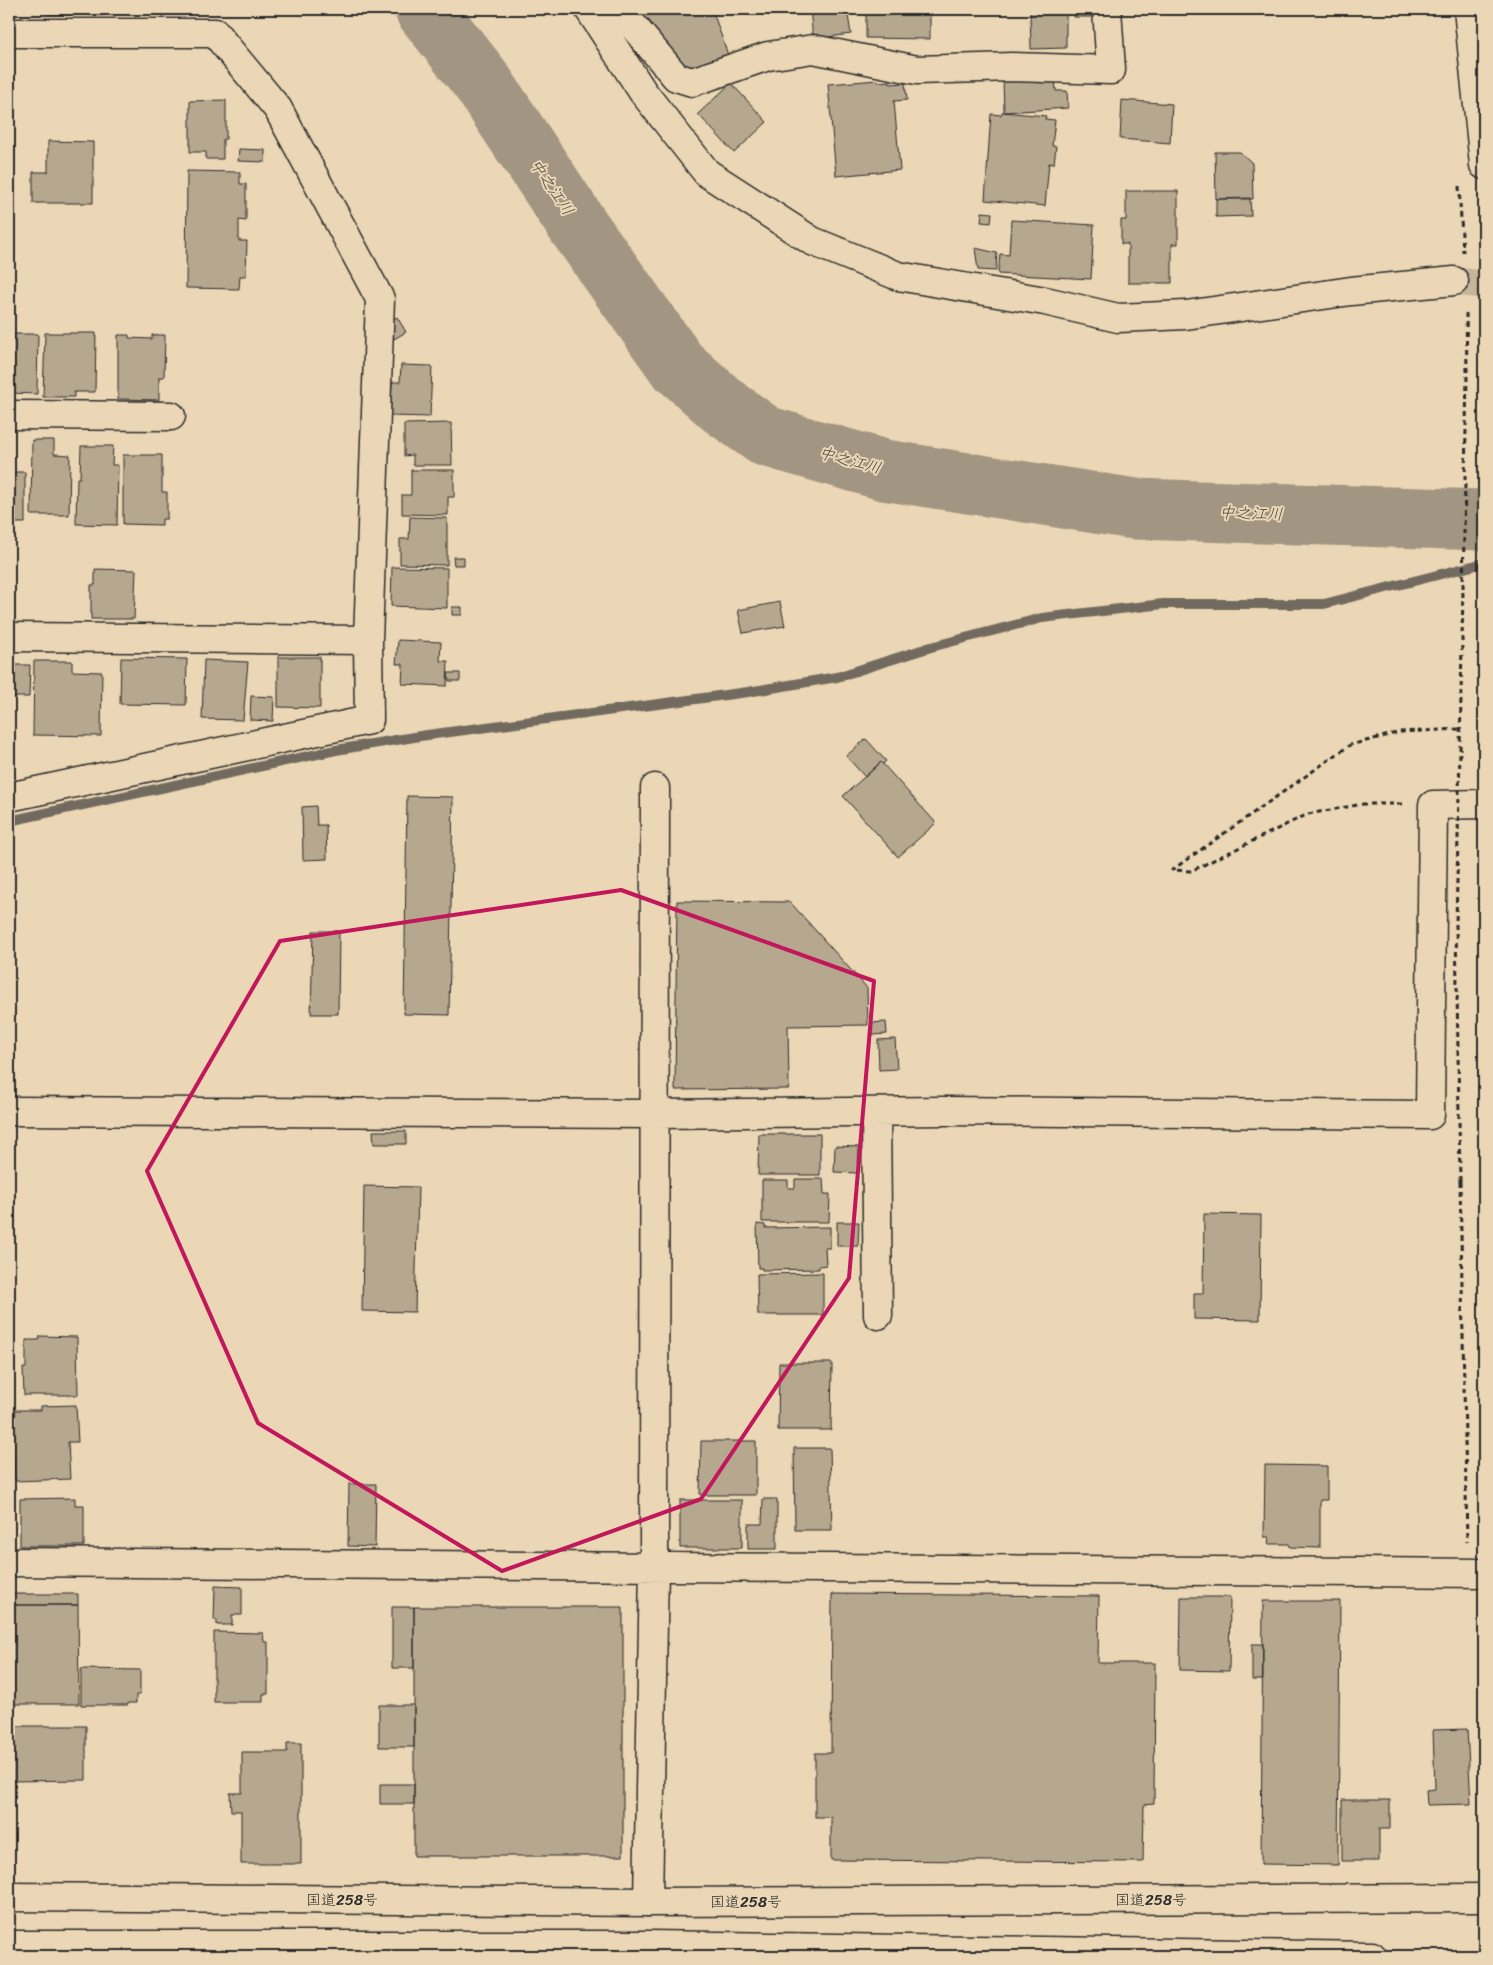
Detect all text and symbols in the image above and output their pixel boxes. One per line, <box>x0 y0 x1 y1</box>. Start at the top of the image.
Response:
water label: 中之江川 <box>522 152 582 222</box>
water label: 中之江川 <box>815 438 885 482</box>
water label: 中之江川 <box>1219 497 1283 529</box>
street label: 国道258号 <box>306 1887 378 1913</box>
street label: 国道258号 <box>1115 1887 1187 1913</box>
street label: 国道258号 <box>710 1889 782 1915</box>

